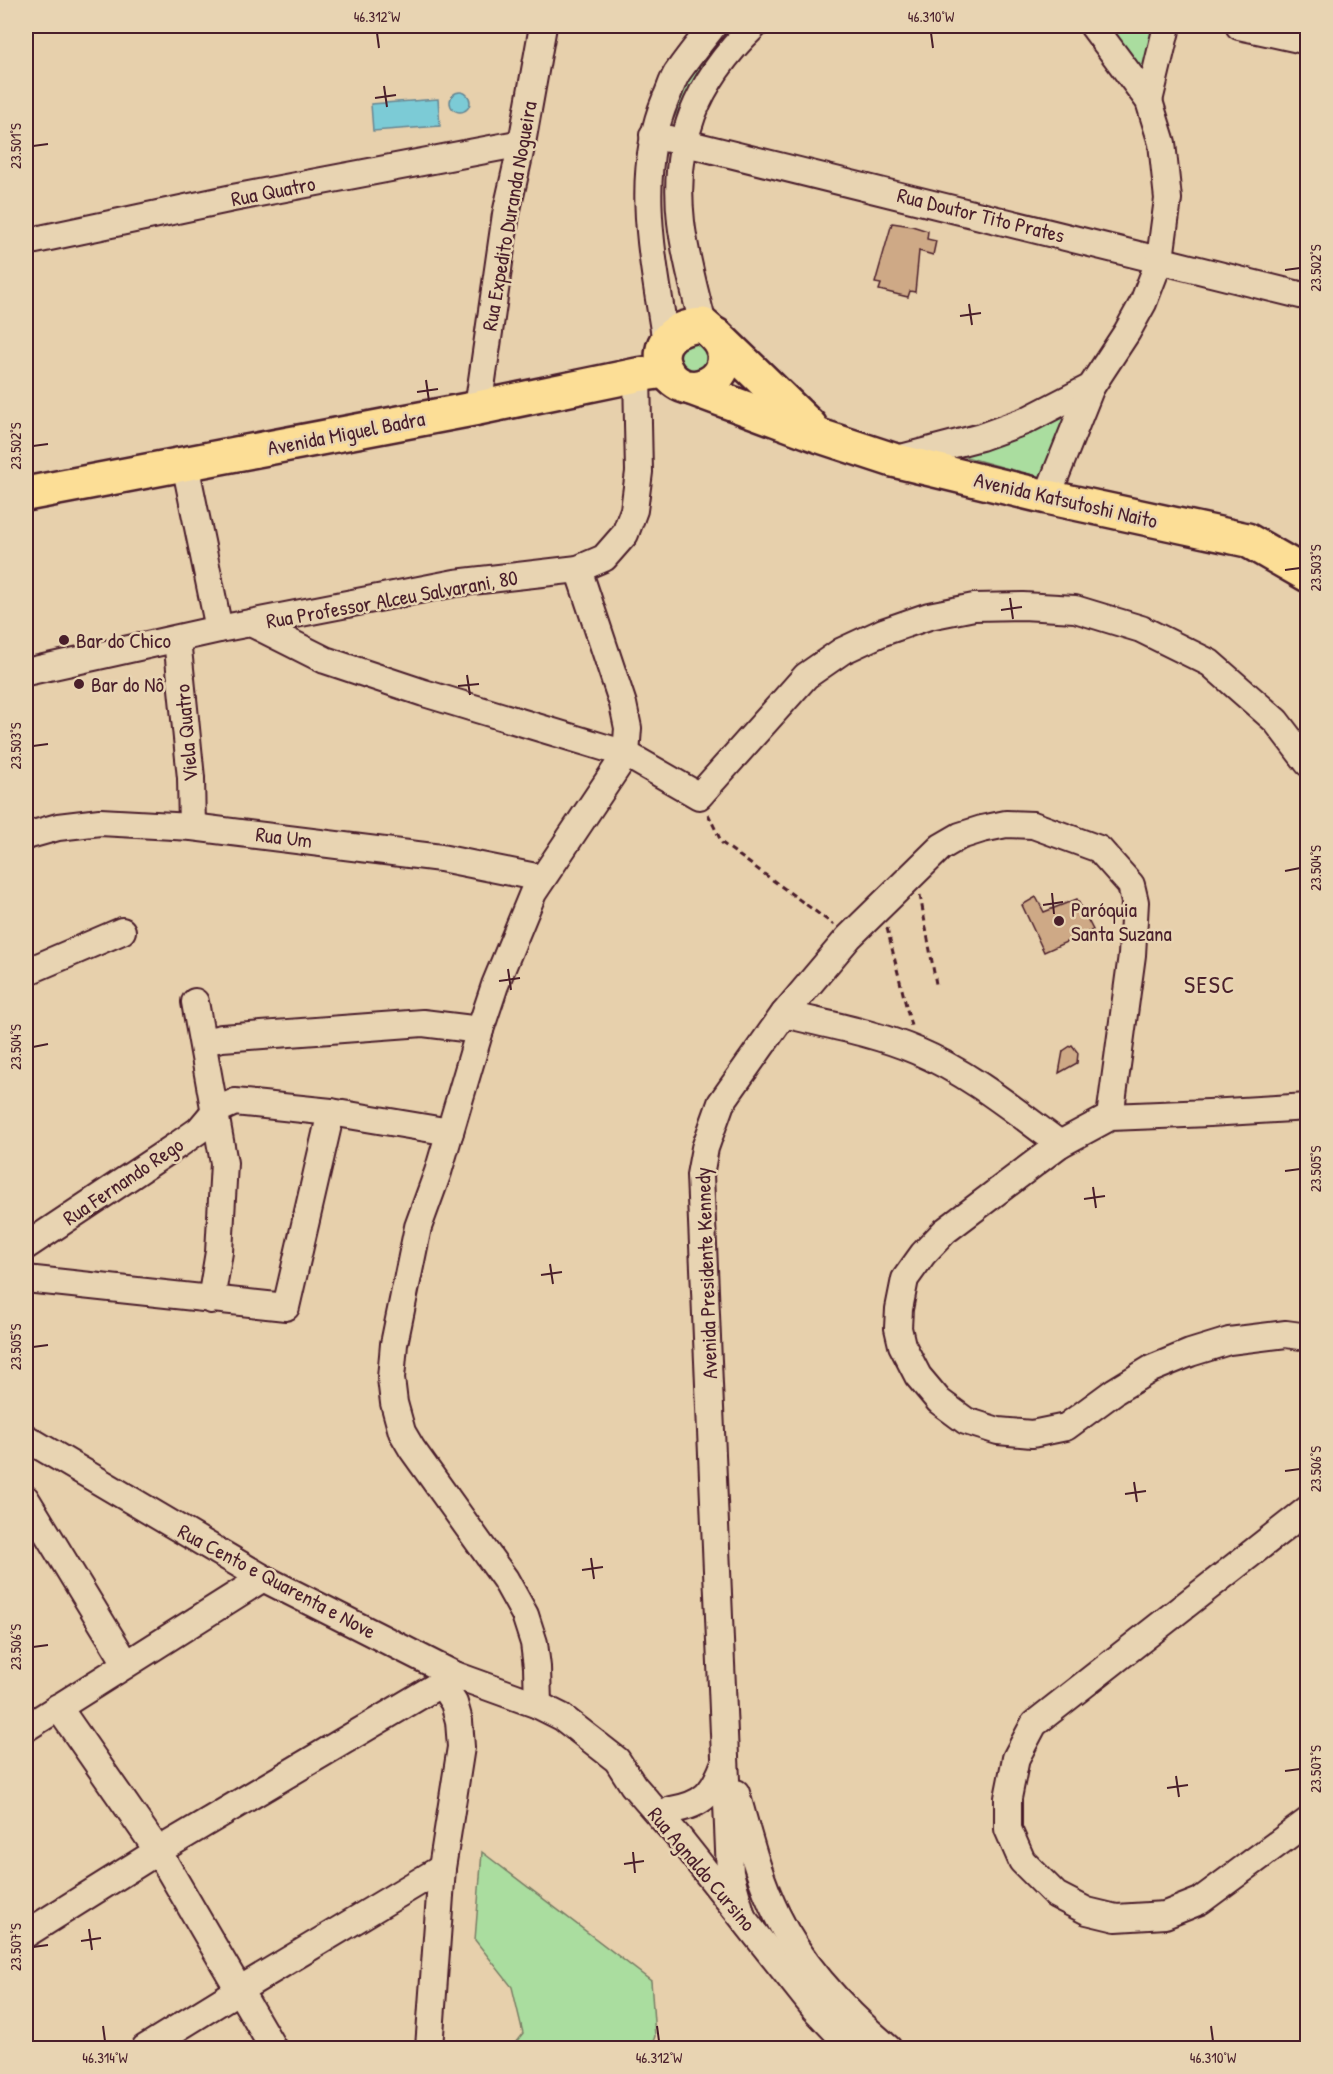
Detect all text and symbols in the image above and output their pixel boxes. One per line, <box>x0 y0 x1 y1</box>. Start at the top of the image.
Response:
text: 46.312°W <box>354 6 401 27</box>
text: 46.310°W <box>908 6 955 27</box>
street label: Rua Expedito Duranda Nogueira <box>475 99 543 333</box>
text: 23.501°S <box>5 123 26 169</box>
street label: Rua Quatro <box>228 169 318 213</box>
street label: Rua Doutor Tito Prates <box>894 180 1068 250</box>
text: 23.502°S <box>1305 244 1326 292</box>
street label: Avenida Miguel Badra <box>265 404 427 462</box>
text: 23.502°S <box>5 422 26 470</box>
street label: Avenida Katsutoshi Naito <box>971 465 1161 535</box>
text: 23.503°S <box>1305 544 1326 592</box>
street label: Rua Professor Alceu Salvarani, 80 <box>264 563 520 635</box>
place label: Bar do Chico <box>76 626 171 655</box>
marker: Bar do Chico <box>57 633 71 647</box>
place label: Bar do Nô <box>91 670 164 699</box>
marker: Bar do Nô <box>72 677 86 691</box>
street label: Viela Quatro <box>167 683 205 783</box>
text: 23.503°S <box>5 722 26 770</box>
street label: Rua Um <box>254 819 314 855</box>
text: 23.504°S <box>1305 845 1326 891</box>
place label: Paróquia Santa Suzana <box>1071 895 1172 948</box>
marker: Paróquia Santa Suzana <box>1052 914 1066 928</box>
district label: SESC <box>1184 968 1236 1000</box>
text: 23.504°S <box>5 1024 26 1070</box>
street label: Rua Fernando Rego <box>57 1130 189 1232</box>
text: 23.505°S <box>1305 1146 1326 1192</box>
street label: Avenida Presidente Kennedy <box>688 1166 724 1379</box>
text: 23.505°S <box>5 1324 26 1370</box>
text: 23.506°S <box>1305 1446 1326 1492</box>
street label: Rua Cento e Quarenta e Nove <box>173 1516 381 1646</box>
text: 23.506°S <box>5 1624 26 1670</box>
text: 23.507°S <box>1305 1745 1326 1793</box>
street label: Rua Agnaldo Cursino <box>641 1801 763 1937</box>
text: 23.507°S <box>5 1923 26 1971</box>
text: 46.314°W <box>82 2047 128 2068</box>
text: 46.312°W <box>636 2047 683 2068</box>
text: 46.310°W <box>1190 2047 1237 2068</box>

